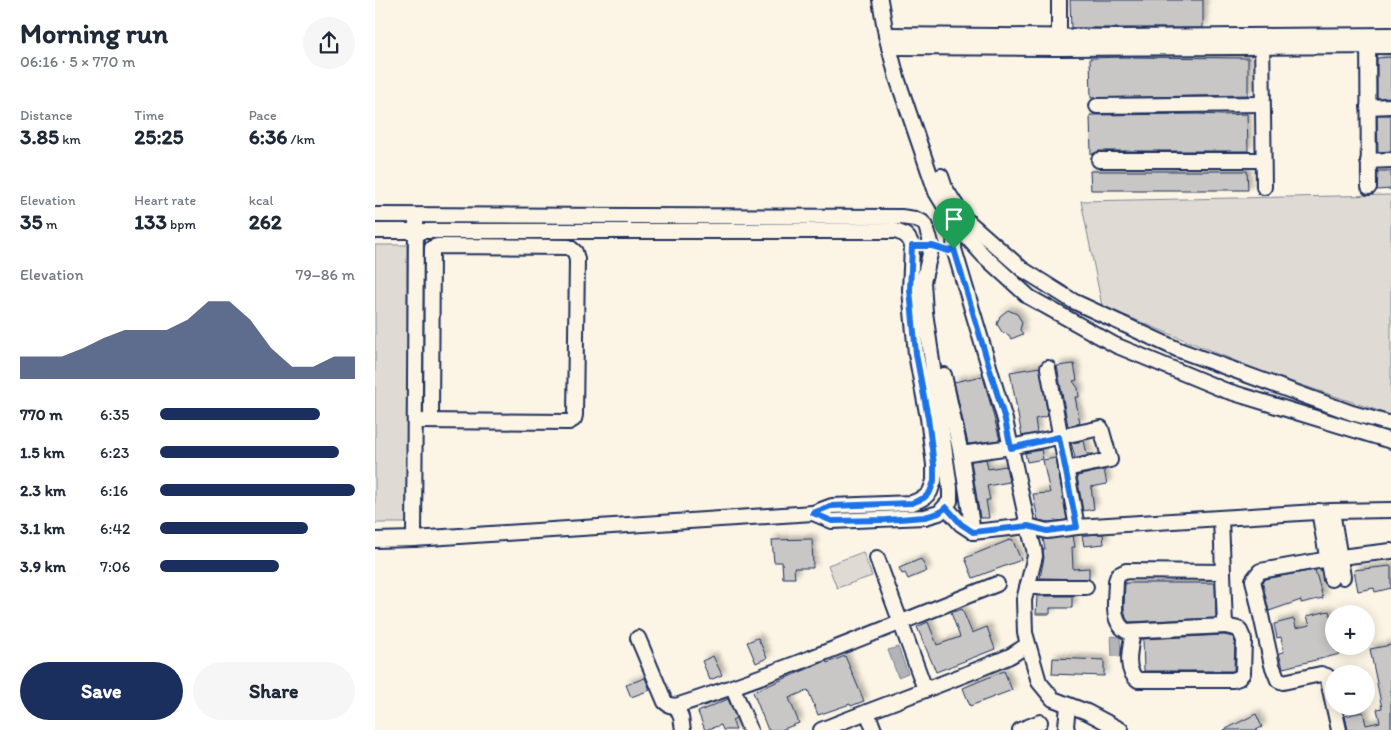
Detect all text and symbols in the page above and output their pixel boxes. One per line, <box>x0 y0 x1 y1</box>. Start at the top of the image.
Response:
text: Morning run <box>20 16 168 50</box>
button: share <box>303 17 355 69</box>
text: 06:16 · 5 × 770 m <box>20 52 135 71</box>
text: Distance <box>20 107 72 124</box>
text: Time <box>134 107 164 124</box>
text: Pace <box>249 107 277 124</box>
text: 3.85 <box>20 124 59 149</box>
text: 25:25 <box>134 124 184 149</box>
text: 6:36 <box>249 124 287 149</box>
text: km <box>59 131 81 148</box>
text: /km <box>287 131 315 148</box>
text: Elevation <box>20 192 76 209</box>
text: Heart rate <box>134 192 196 209</box>
text: kcal <box>249 192 274 209</box>
pin <box>933 198 975 249</box>
icon: arrive <box>940 205 968 233</box>
text: 35 <box>20 209 42 234</box>
text: 133 <box>134 209 167 234</box>
text: 262 <box>249 209 282 234</box>
text: m <box>42 216 57 233</box>
text: bpm <box>167 216 196 233</box>
text: Elevation <box>20 265 84 284</box>
text: 79–86 m <box>295 265 355 284</box>
text: 770 m <box>20 405 63 424</box>
text: 6:35 <box>100 405 130 424</box>
text: 1.5 km <box>20 443 65 462</box>
text: 6:23 <box>100 443 130 462</box>
text: 2.3 km <box>20 481 66 500</box>
text: 6:16 <box>100 481 128 500</box>
text: 3.1 km <box>20 519 65 538</box>
text: 6:42 <box>100 519 130 538</box>
text: 3.9 km <box>20 557 66 576</box>
text: 7:06 <box>100 557 130 576</box>
map controls <box>1325 605 1375 715</box>
button: + <box>1325 605 1375 655</box>
button: Save <box>20 662 183 720</box>
button: Share <box>193 662 355 720</box>
button: − <box>1325 665 1375 715</box>

